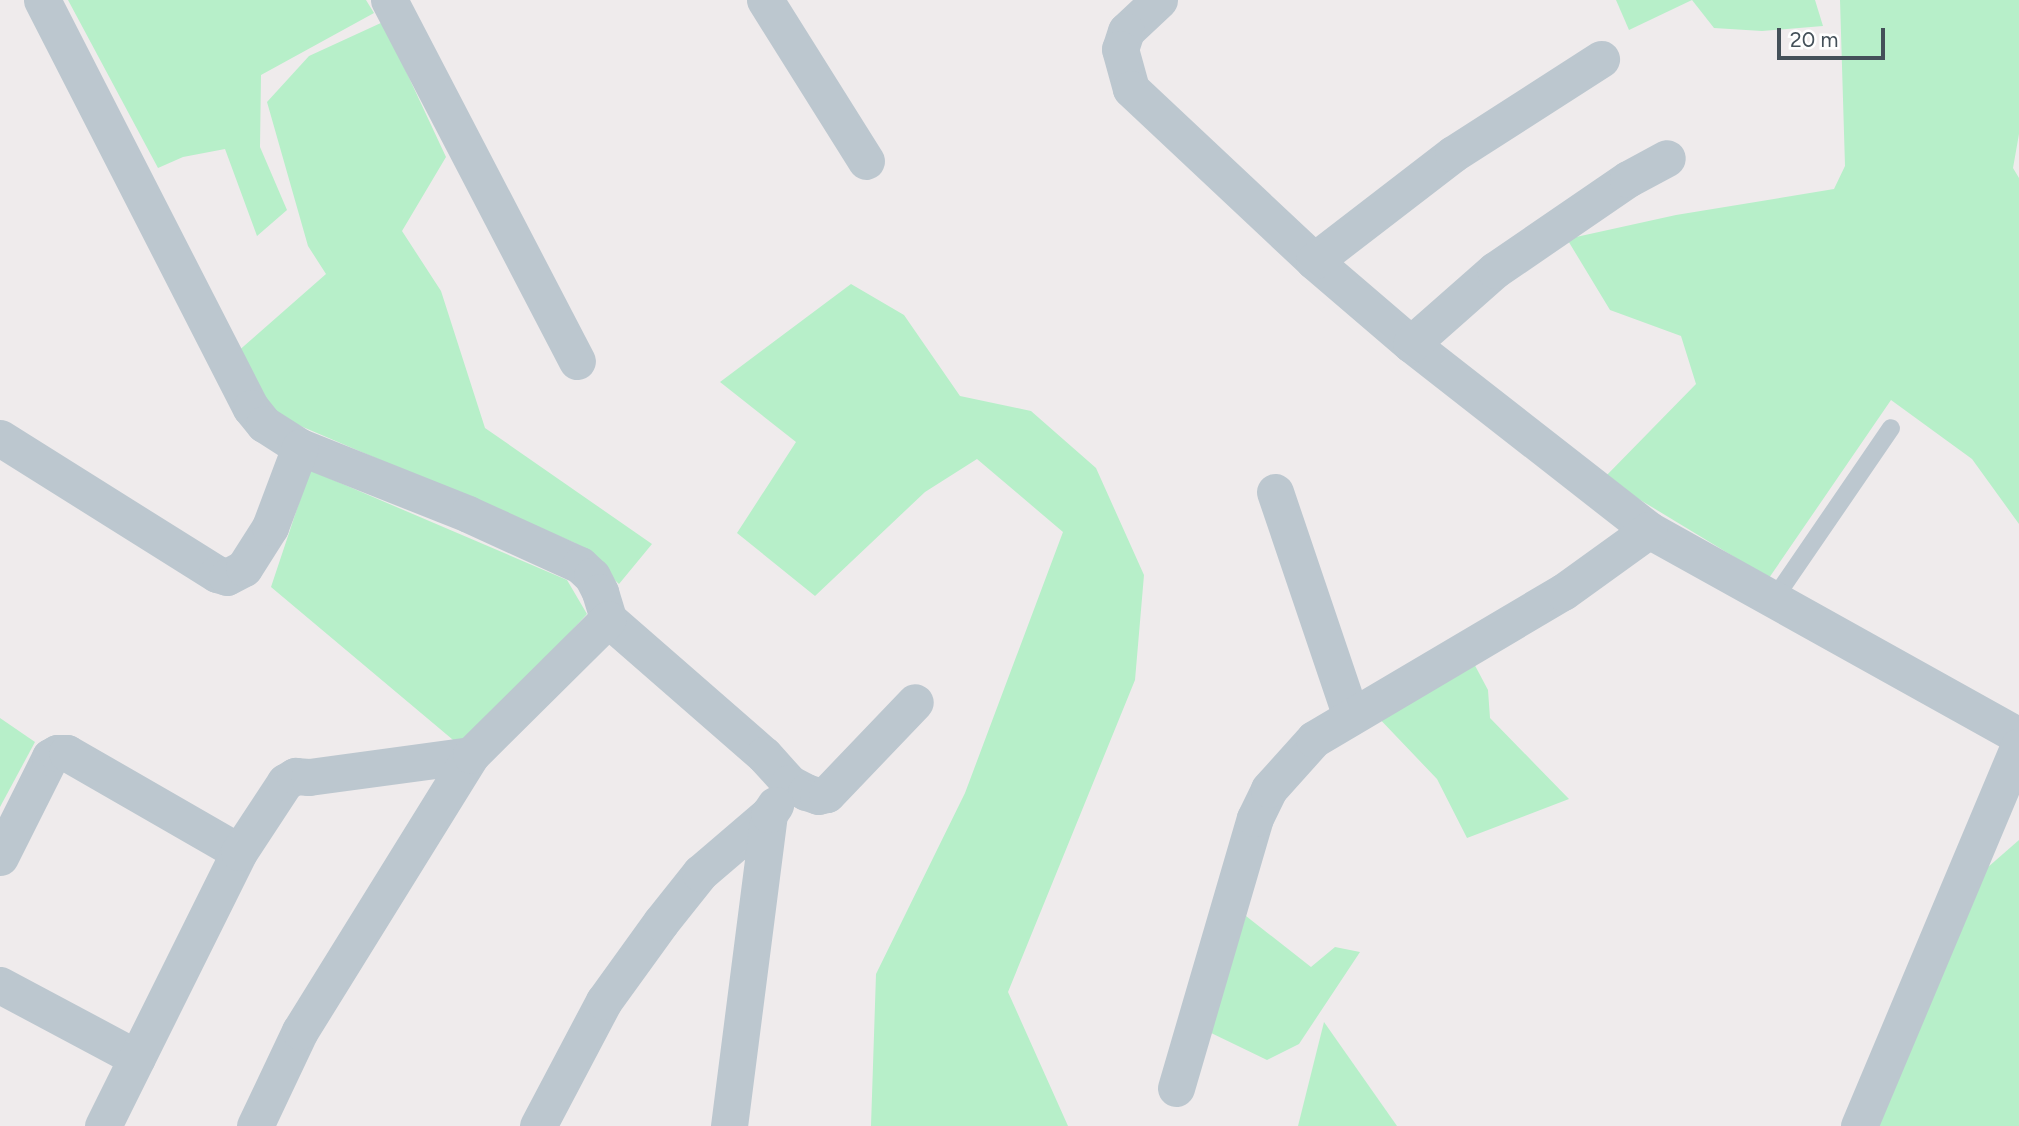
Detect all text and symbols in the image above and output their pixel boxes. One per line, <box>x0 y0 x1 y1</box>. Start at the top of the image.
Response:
scale bar <box>1781 14 1890 58</box>
text: 20 m <box>1790 27 1838 52</box>

